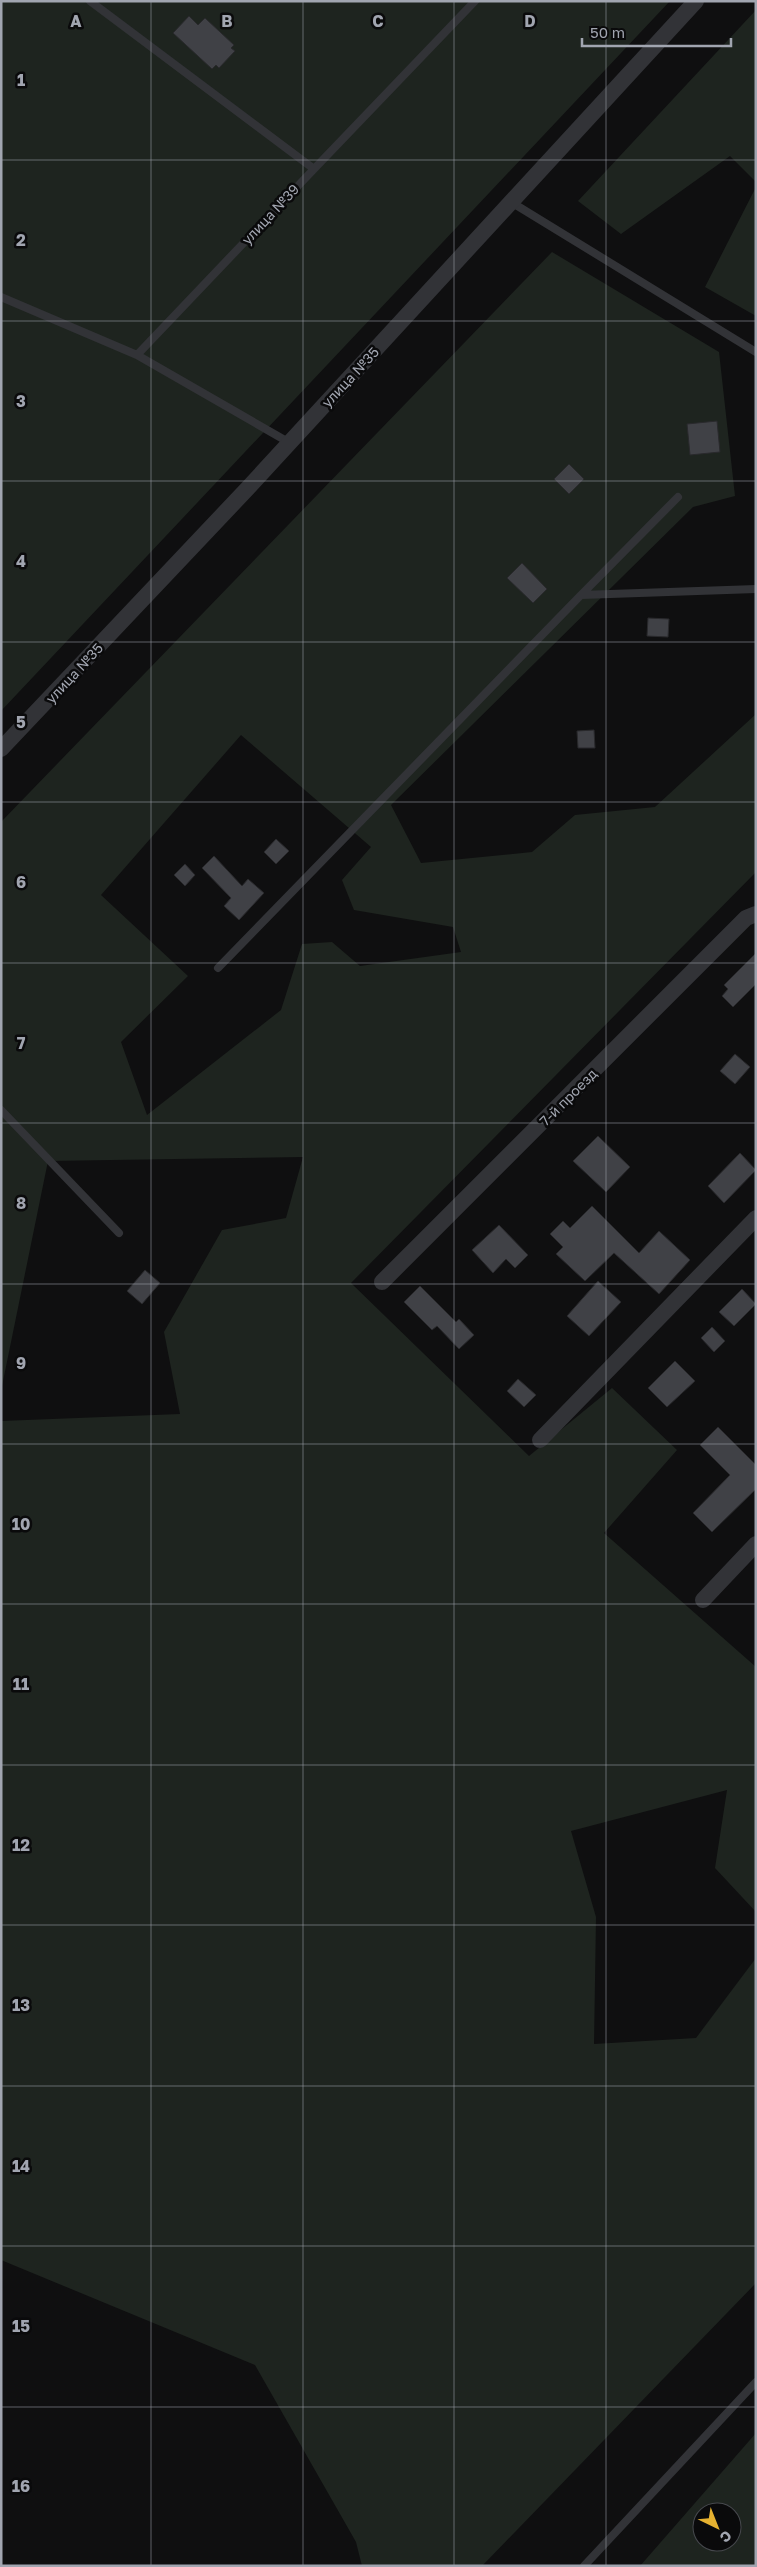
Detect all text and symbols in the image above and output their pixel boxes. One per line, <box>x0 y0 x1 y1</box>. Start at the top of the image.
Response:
text: A <box>70 11 82 31</box>
text: B <box>221 11 233 31</box>
text: C <box>372 11 384 31</box>
text: D <box>524 11 536 31</box>
scale bar <box>582 15 731 47</box>
text: 50 m <box>590 23 625 41</box>
text: 1 <box>17 70 25 90</box>
street label: улица №39 <box>238 180 302 248</box>
text: 2 <box>16 230 26 250</box>
street label: улица №35 <box>318 343 382 411</box>
text: 3 <box>16 391 26 411</box>
text: 4 <box>16 551 26 571</box>
street label: улица №35 <box>42 639 106 707</box>
text: 5 <box>16 712 26 732</box>
text: 6 <box>16 872 26 892</box>
text: 7 <box>17 1033 26 1053</box>
street label: 7-й проезд <box>536 1064 601 1129</box>
text: 8 <box>16 1193 26 1213</box>
text: 9 <box>16 1353 26 1373</box>
text: 10 <box>12 1514 30 1534</box>
text: 11 <box>13 1674 29 1694</box>
text: 12 <box>12 1835 30 1855</box>
text: 13 <box>12 1995 30 2015</box>
text: 14 <box>12 2156 30 2176</box>
text: 15 <box>12 2316 30 2336</box>
text: 16 <box>12 2476 30 2496</box>
north arrow <box>692 2502 742 2552</box>
text: С <box>717 2527 736 2547</box>

